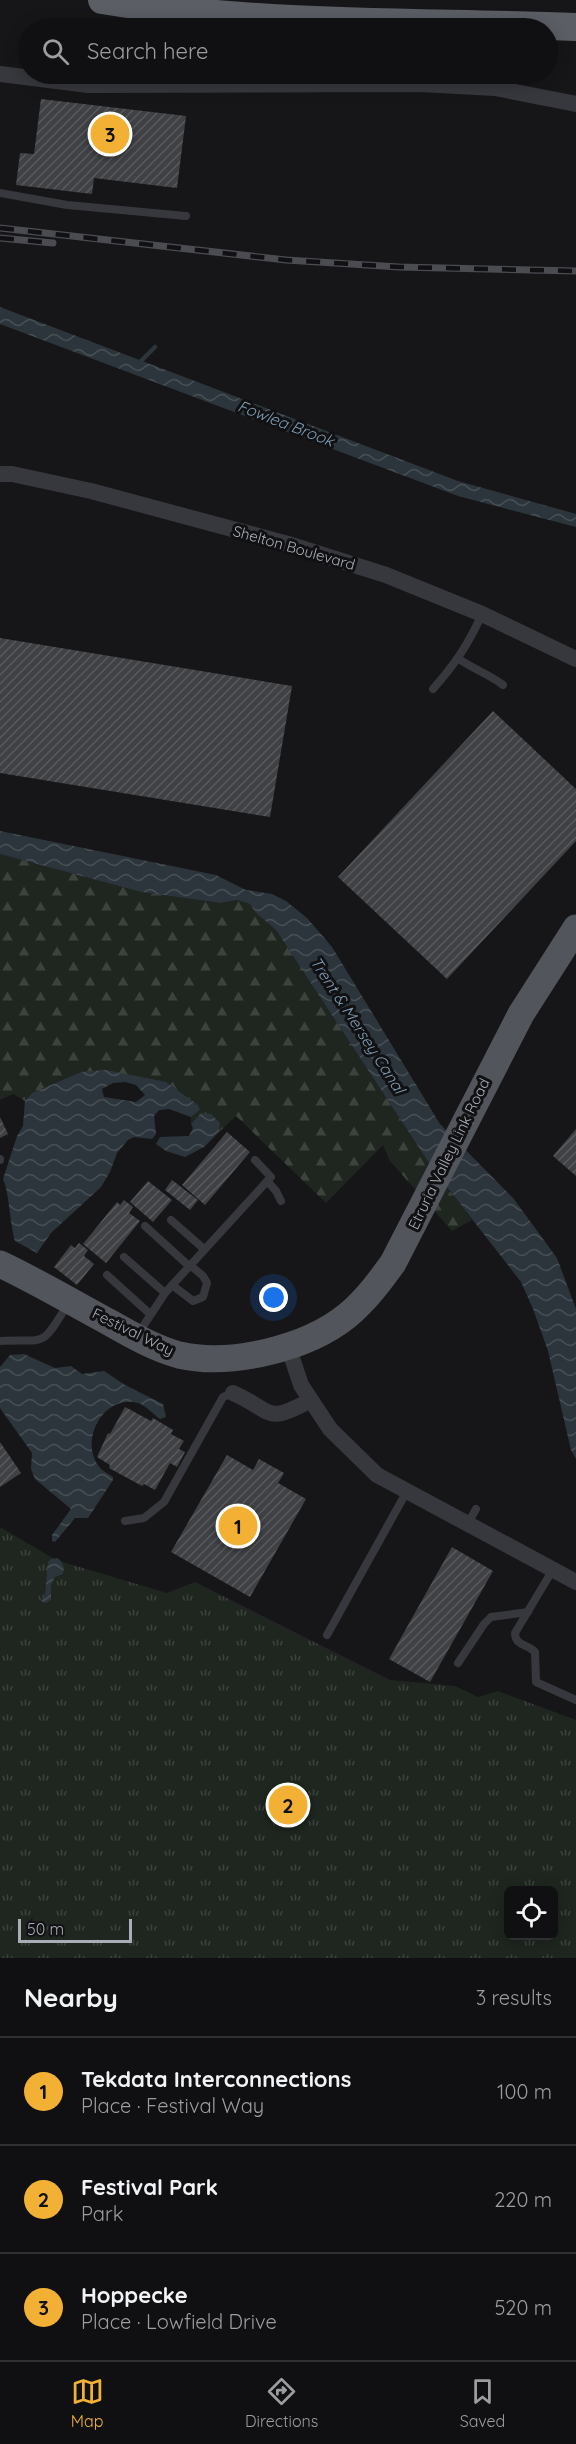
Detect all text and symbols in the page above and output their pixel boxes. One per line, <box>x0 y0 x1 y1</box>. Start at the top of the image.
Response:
search box <box>18 18 558 84</box>
icon: search <box>39 35 72 68</box>
text: Search here <box>87 37 208 65</box>
pin: 3 <box>90 112 130 156</box>
water label: Fowlea Brook <box>235 396 338 451</box>
street label: Shelton Boulevard <box>231 521 357 574</box>
water label: Trent & Mersey Canal <box>306 953 411 1099</box>
street label: Etruria Valley Link Road <box>404 1075 493 1233</box>
your location <box>259 1283 288 1312</box>
street label: Festival Way <box>89 1304 177 1360</box>
pin: 1 <box>218 1504 258 1549</box>
pin: 2 <box>268 1782 308 1828</box>
map controls <box>504 1886 558 1940</box>
button: locate <box>504 1886 558 1940</box>
scale bar <box>18 1916 132 1944</box>
text: 50 m <box>27 1919 64 1939</box>
text: Nearby <box>24 1981 118 2014</box>
text: 3 results <box>476 1985 552 2010</box>
text: Tekdata Interconnections <box>81 2065 351 2093</box>
text: 1 <box>40 2079 47 2104</box>
text: 100 m <box>497 2079 552 2104</box>
text: Place · Festival Way <box>81 2093 264 2118</box>
text: Festival Park <box>81 2173 218 2201</box>
text: 2 <box>38 2187 49 2212</box>
text: 220 m <box>494 2187 552 2212</box>
text: Park <box>81 2201 123 2226</box>
text: Hoppecke <box>81 2281 188 2309</box>
text: 3 <box>38 2295 49 2320</box>
text: 520 m <box>494 2295 552 2320</box>
text: Place · Lowfield Drive <box>81 2309 277 2334</box>
tab: Map <box>71 2375 104 2431</box>
tab: Directions <box>245 2375 318 2431</box>
tab: Saved <box>460 2375 505 2431</box>

